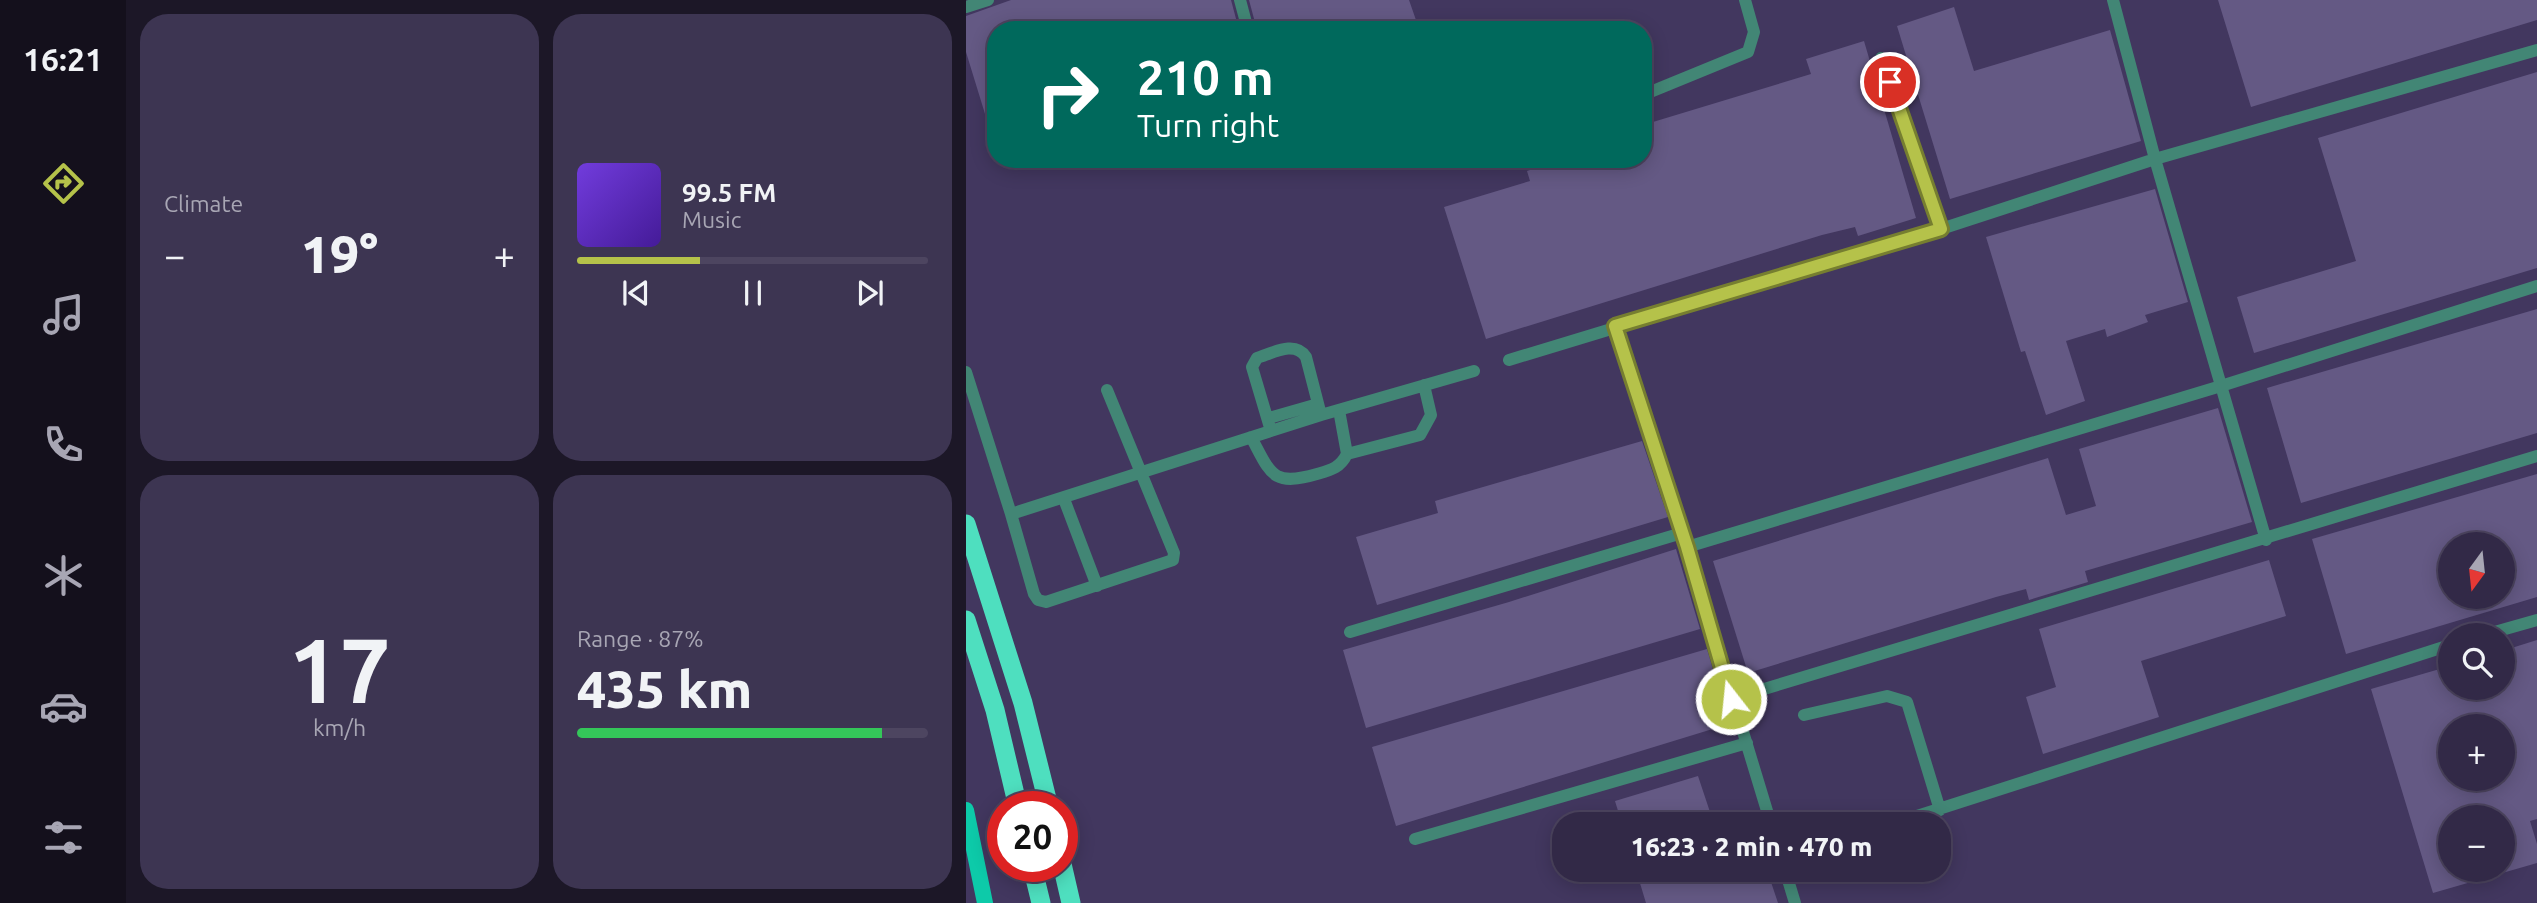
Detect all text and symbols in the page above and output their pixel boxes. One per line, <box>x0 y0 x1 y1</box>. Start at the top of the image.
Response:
text: 16:21 <box>23 41 103 77</box>
icon: right <box>1022 49 1113 140</box>
text: 210 m <box>1137 49 1274 104</box>
pin <box>1860 52 1920 112</box>
icon: arrive <box>1871 63 1909 101</box>
text: Turn right <box>1137 107 1279 143</box>
icon: directions <box>39 159 88 208</box>
text: 99.5 FM <box>682 178 776 207</box>
text: Climate <box>164 191 243 216</box>
text: Music <box>682 207 741 232</box>
text: 19° <box>301 225 378 283</box>
text: − <box>164 234 185 276</box>
text: + <box>494 234 515 276</box>
icon: previous <box>617 274 655 312</box>
icon: pause <box>734 274 772 312</box>
icon: next <box>851 274 889 312</box>
icon: music <box>39 290 88 339</box>
icon: phone <box>39 420 88 469</box>
north arrow <box>2438 532 2515 609</box>
map controls <box>2438 532 2515 882</box>
icon: climate <box>39 551 88 600</box>
text: 17 <box>288 618 391 720</box>
button: search <box>2438 623 2515 700</box>
text: Range · 87% <box>577 626 704 651</box>
text: 435 km <box>577 660 752 718</box>
position arrow <box>1694 662 1768 736</box>
icon: car <box>39 682 88 731</box>
button: + <box>2438 714 2515 791</box>
text: km/h <box>313 715 366 740</box>
speed limit sign: 20 <box>987 791 1078 882</box>
button: − <box>2438 805 2515 882</box>
icon: filters <box>39 813 88 862</box>
text: 16:23 · 2 min · 470 m <box>1631 832 1872 861</box>

